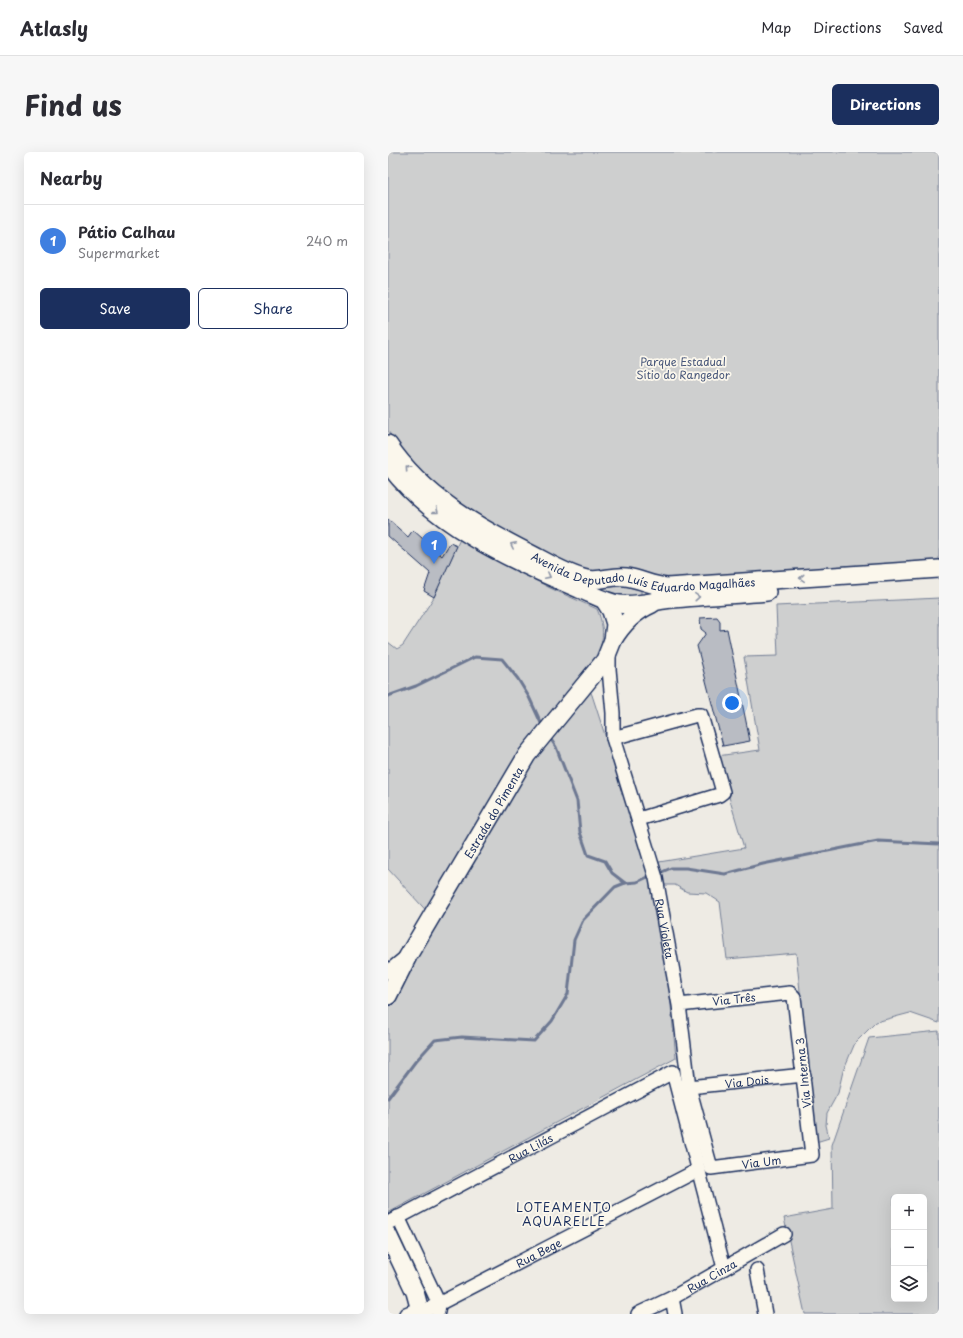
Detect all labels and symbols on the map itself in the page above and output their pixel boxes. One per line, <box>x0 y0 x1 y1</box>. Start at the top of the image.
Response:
park label: Parque Estadual Sítio do Rangedor <box>636 353 730 383</box>
one-way arrow <box>406 466 413 473</box>
one-way arrow <box>431 506 438 513</box>
pin: 1 <box>421 531 447 564</box>
one-way arrow <box>510 542 517 550</box>
street label: Avenida Deputado Luís Eduardo Magalhães <box>529 547 756 596</box>
one-way arrow <box>544 571 551 579</box>
one-way arrow <box>799 574 805 582</box>
one-way arrow <box>694 593 700 602</box>
your location <box>722 693 742 713</box>
street label: Estrada do Pimenta <box>459 763 527 861</box>
street label: Rua Violeta <box>651 897 679 960</box>
street label: Via Três <box>711 988 757 1010</box>
street label: Via Interna 3 <box>791 1037 815 1109</box>
street label: Via Dois <box>724 1070 770 1092</box>
street label: Rua Lilás <box>505 1129 556 1167</box>
street label: Via Um <box>741 1151 782 1172</box>
district label: LOTEAMENTO AQUARELLE <box>516 1198 612 1230</box>
street label: Rua Bege <box>512 1234 564 1271</box>
street label: Rua Cinza <box>684 1254 740 1296</box>

